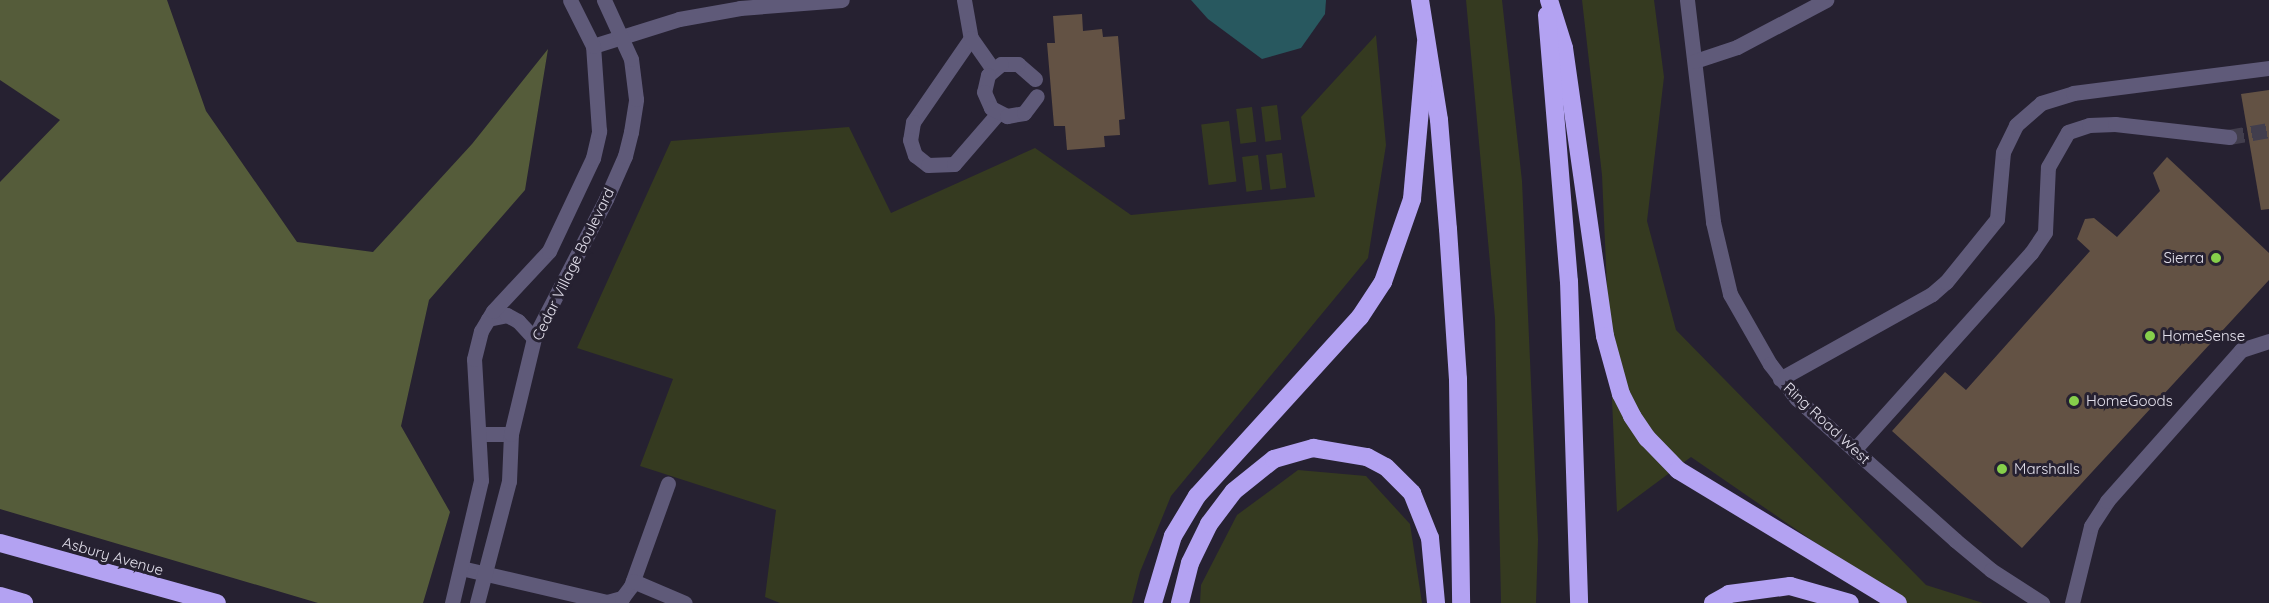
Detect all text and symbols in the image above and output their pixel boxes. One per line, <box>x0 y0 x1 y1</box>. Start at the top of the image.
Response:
street label: Cedar Village Boulevard <box>528 185 618 343</box>
place label: Sierra <box>2163 249 2204 267</box>
marker: Sierra <box>2209 251 2223 265</box>
place label: HomeSense <box>2162 327 2245 345</box>
marker: HomeSense <box>2143 329 2157 343</box>
street label: Ring Road West <box>1780 378 1874 468</box>
place label: HomeGoods <box>2086 392 2173 410</box>
marker: HomeGoods <box>2067 394 2081 408</box>
place label: Marshalls <box>2014 460 2080 478</box>
marker: Marshalls <box>1995 462 2009 476</box>
street label: Asbury Avenue <box>61 533 165 579</box>

